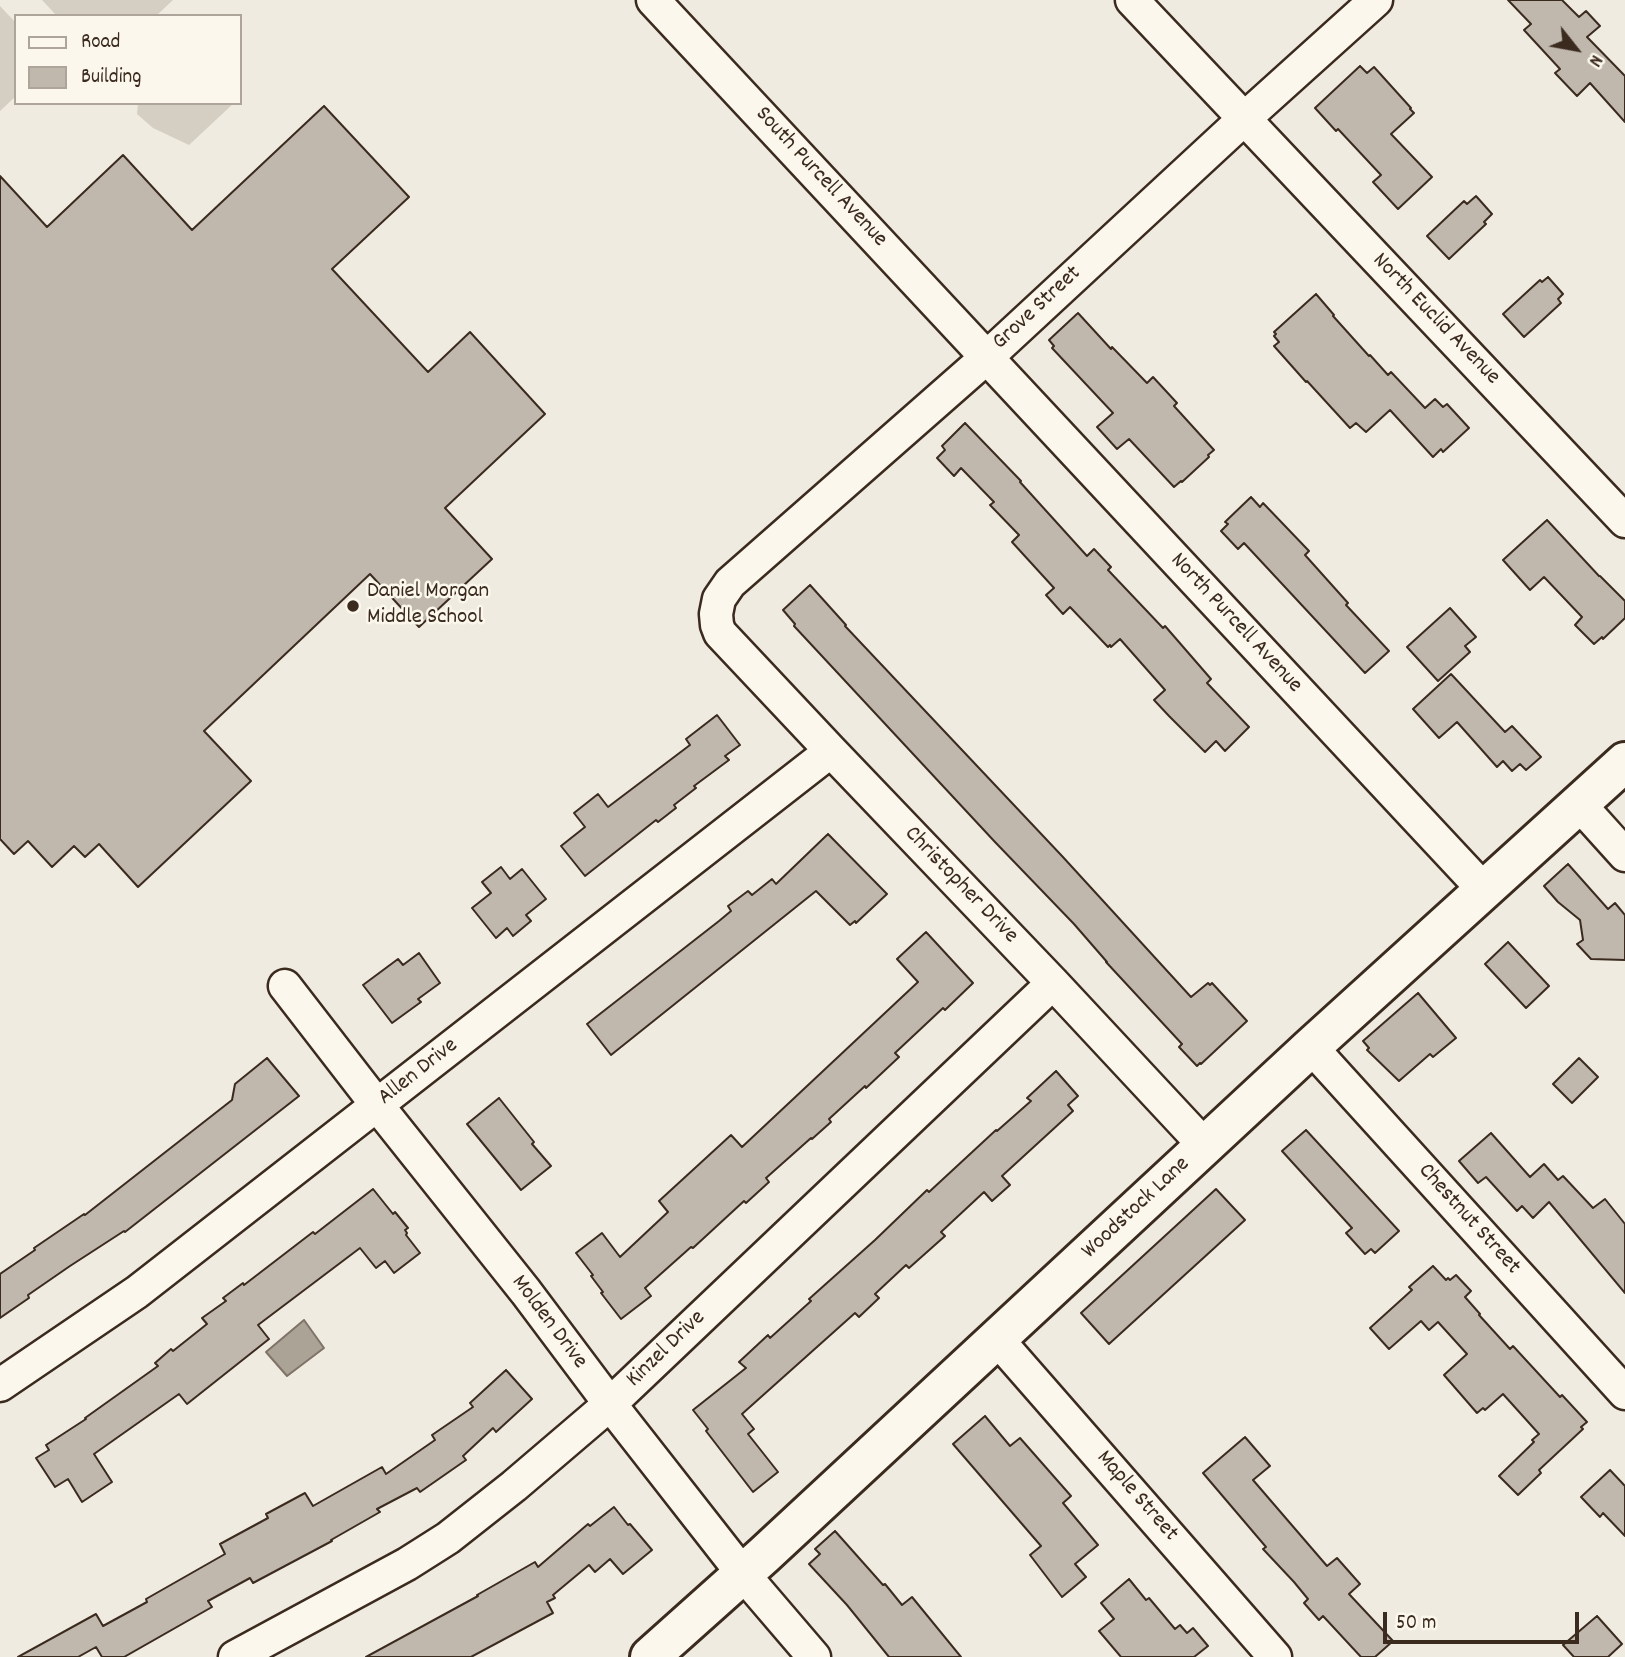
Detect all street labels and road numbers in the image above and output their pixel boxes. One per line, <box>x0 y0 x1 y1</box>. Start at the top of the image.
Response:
street label: South Purcell Avenue <box>748 102 892 254</box>
street label: North Euclid Avenue <box>1365 248 1505 392</box>
street label: Grove Street <box>988 261 1088 357</box>
street label: North Purcell Avenue <box>1163 548 1307 700</box>
street label: Christopher Drive <box>897 822 1023 950</box>
street label: Allen Drive <box>374 1033 464 1113</box>
street label: Woodstock Lane <box>1077 1152 1197 1266</box>
street label: Chestnut Street <box>1411 1159 1525 1281</box>
street label: Molden Drive <box>504 1271 592 1375</box>
street label: Kinzel Drive <box>622 1306 712 1394</box>
street label: Maple Street <box>1089 1446 1183 1548</box>

